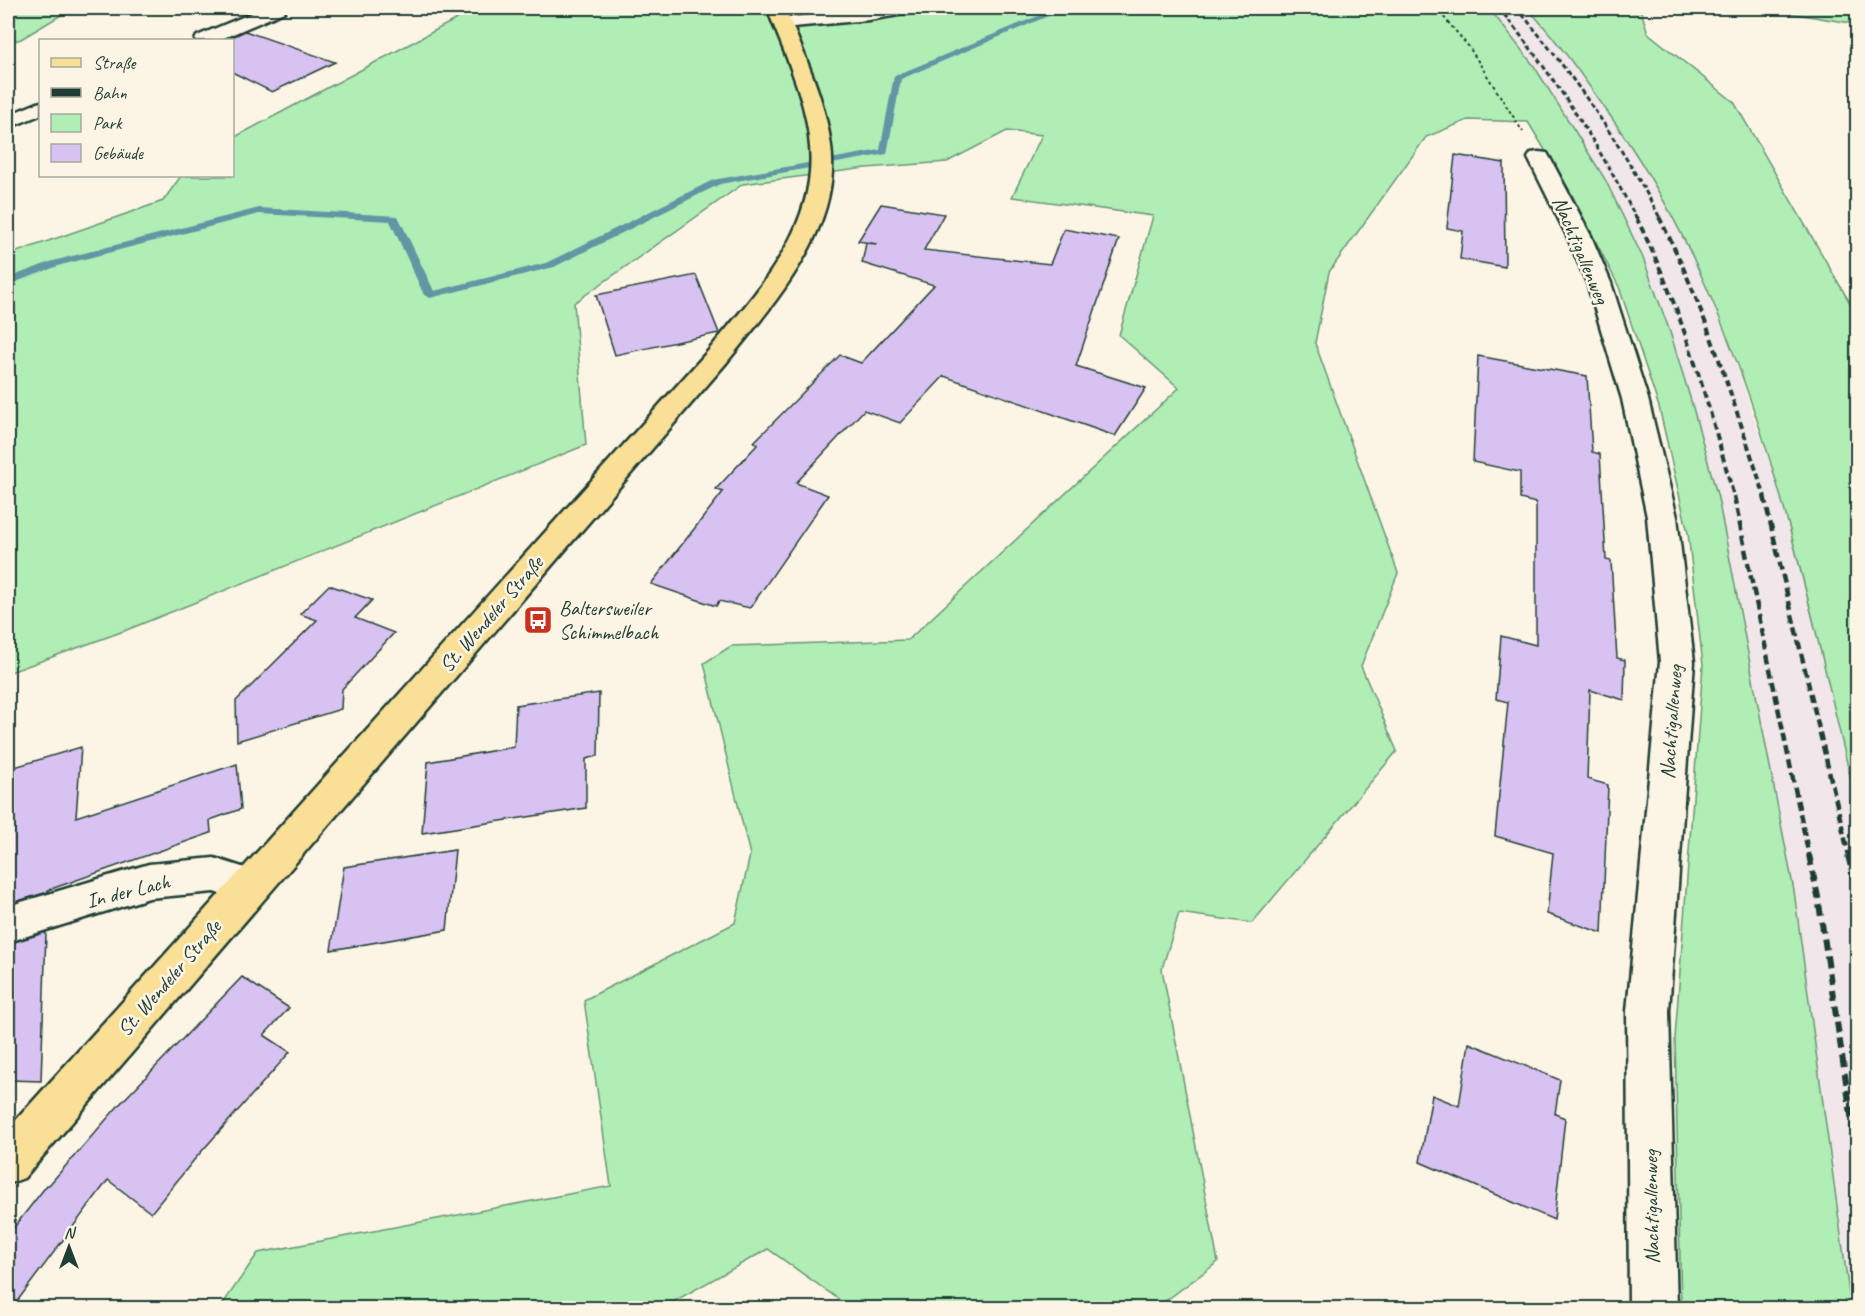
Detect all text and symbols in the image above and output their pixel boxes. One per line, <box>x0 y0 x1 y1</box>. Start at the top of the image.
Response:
legend <box>39 39 234 177</box>
text: Straße <box>93 52 137 74</box>
text: Bahn <box>93 82 128 104</box>
text: Park <box>93 112 123 134</box>
text: Gebäude <box>93 142 144 164</box>
street label: Nachtigallenweg <box>1547 192 1616 309</box>
street label: St. Wendeler Straße <box>433 549 550 677</box>
place label: Baltersweiler Schimmelbach <box>559 595 660 645</box>
bus stop icon: Baltersweiler Schimmelbach <box>522 604 554 636</box>
street label: Nachtigallenweg <box>1654 663 1688 780</box>
street label: In der Lach <box>84 868 174 914</box>
street label: St. Wendeler Straße <box>111 913 228 1041</box>
street label: Nachtigallenweg <box>1637 1148 1665 1264</box>
north arrow <box>39 1217 99 1277</box>
text: N <box>64 1223 77 1243</box>

